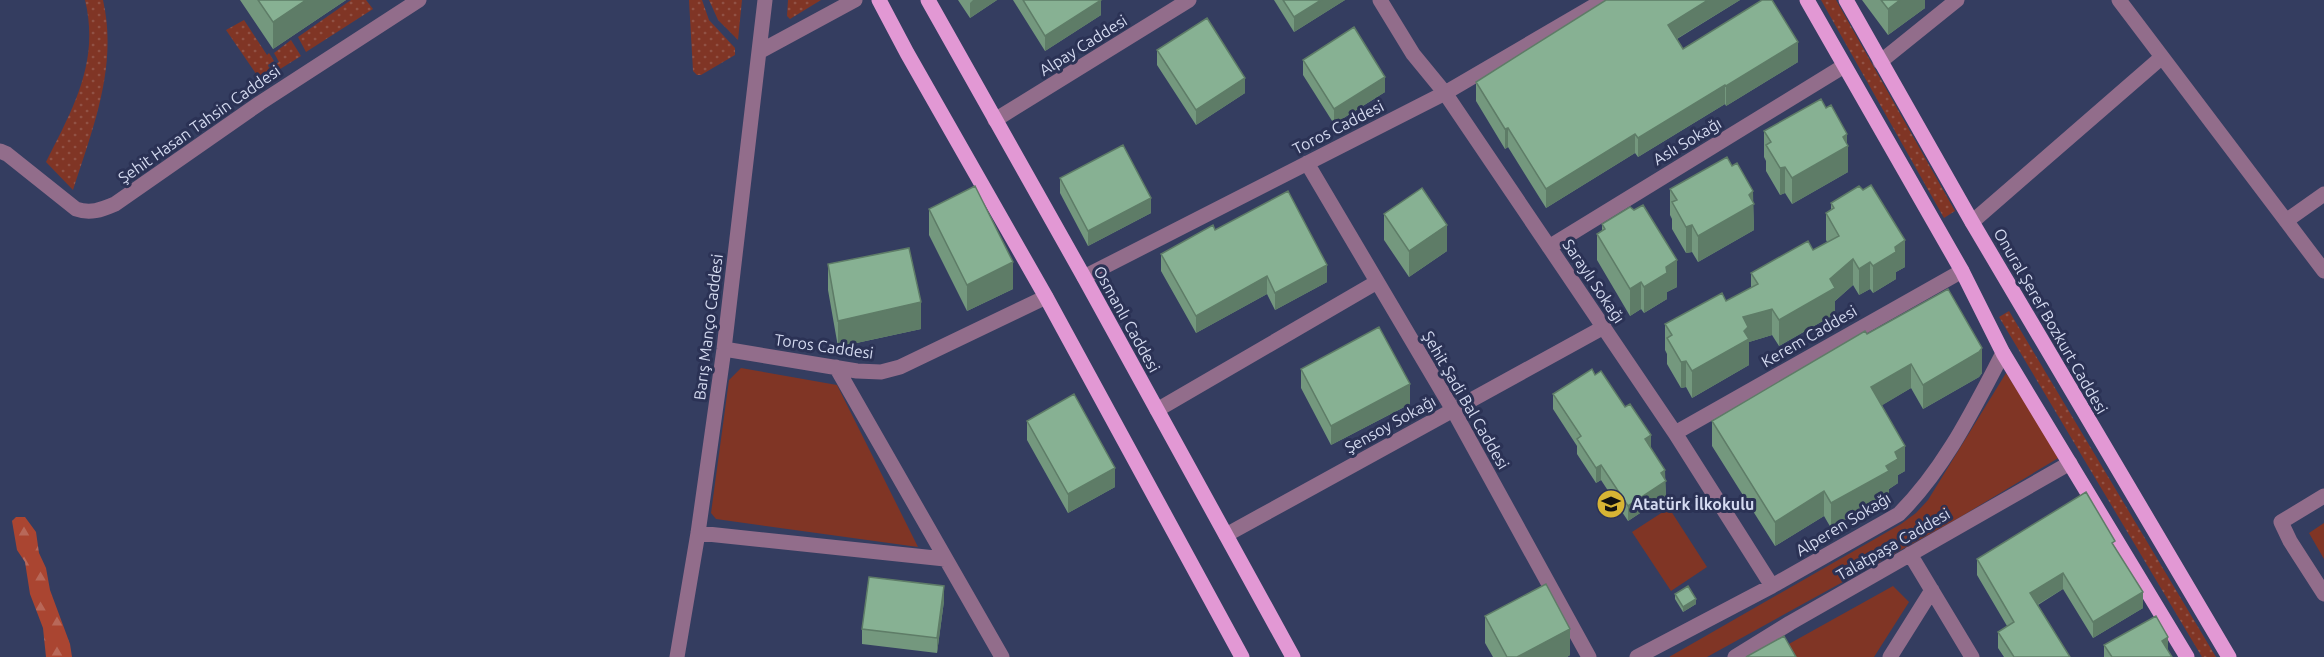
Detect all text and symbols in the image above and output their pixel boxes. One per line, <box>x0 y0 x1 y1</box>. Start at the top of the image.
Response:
street label: Alpay Caddesi <box>1036 11 1130 79</box>
street label: Şehit Hasan Tahsin Caddesi <box>115 61 283 187</box>
street label: Toros Caddesi <box>1289 96 1387 158</box>
street label: Aslı Sokağı <box>1650 114 1724 168</box>
street label: Onural Şeref Bozkurt Caddesi <box>1990 225 2112 417</box>
street label: Saraylı Sokağı <box>1559 236 1629 326</box>
street label: Barış Manço Caddesi <box>690 253 726 401</box>
street label: Osmanlı Caddesi <box>1090 263 1164 375</box>
street label: Kerem Caddesi <box>1758 301 1860 371</box>
street label: Şehit Şadi Bal Caddesi <box>1419 328 1513 472</box>
street label: Toros Caddesi <box>773 330 875 362</box>
street label: Şensoy Sokağı <box>1341 392 1439 456</box>
school or university icon: Atatürk İlkokulu <box>1595 488 1627 520</box>
street label: Alperen Sokağı <box>1792 489 1894 559</box>
place label: Atatürk İlkokulu <box>1632 495 1754 513</box>
street label: Talatpaşa Caddesi <box>1833 504 1953 584</box>

